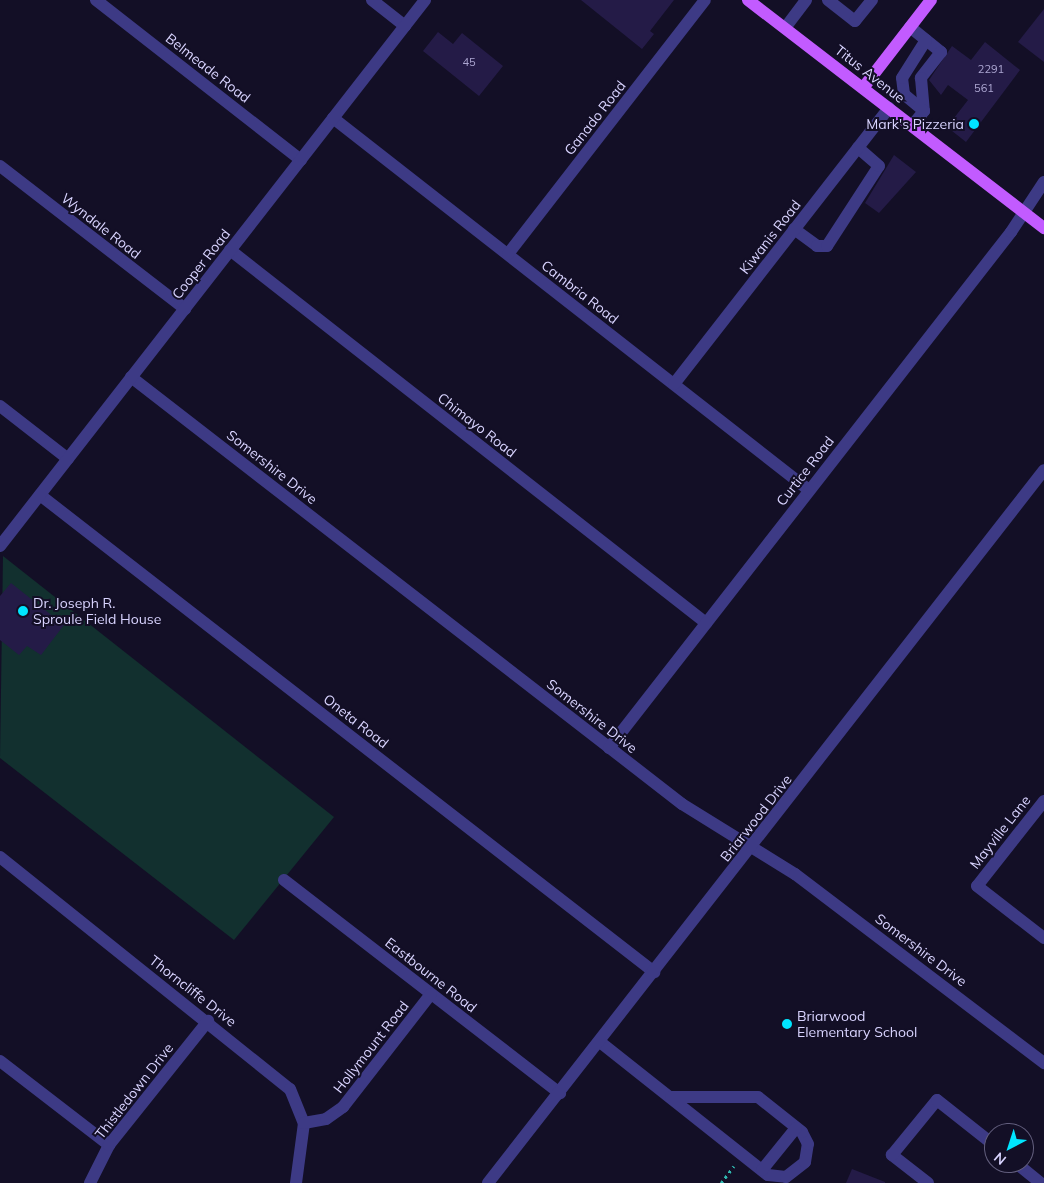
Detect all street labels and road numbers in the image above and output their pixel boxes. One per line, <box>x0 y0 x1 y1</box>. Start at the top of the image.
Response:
street label: Belmeade Road <box>162 30 254 106</box>
street label: Titus Avenue <box>832 41 908 107</box>
street label: Ganado Road <box>561 78 629 158</box>
street label: Wyndale Road <box>58 190 144 262</box>
street label: Kiwanis Road <box>736 197 804 277</box>
street label: Cooper Road <box>168 226 234 302</box>
street label: Cambria Road <box>538 257 622 327</box>
street label: Chimayo Road <box>434 389 520 461</box>
street label: Somershire Drive <box>223 426 321 508</box>
street label: Curtice Road <box>773 433 837 509</box>
street label: Somershire Drive <box>543 675 641 757</box>
street label: Oneta Road <box>320 690 392 752</box>
street label: Briarwood Drive <box>717 771 795 865</box>
street label: Mayville Lane <box>966 792 1034 872</box>
street label: Somershire Drive <box>872 910 970 990</box>
street label: Eastbourne Road <box>382 934 480 1016</box>
street label: Thorncliffe Drive <box>146 952 240 1030</box>
street label: Hollymount Road <box>330 998 412 1096</box>
street label: Thistledown Drive <box>91 1040 177 1142</box>

